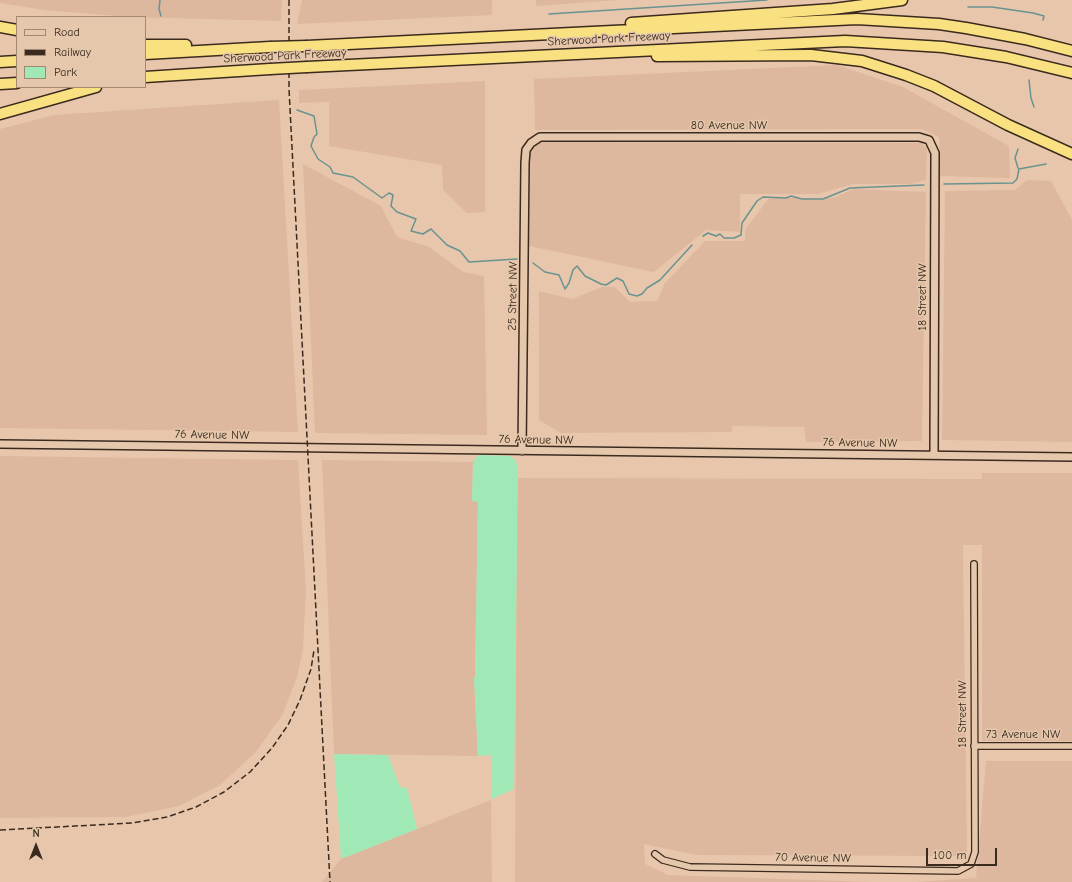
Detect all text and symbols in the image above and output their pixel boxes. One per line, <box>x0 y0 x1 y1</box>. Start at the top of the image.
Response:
legend <box>16 16 146 88</box>
text: Road <box>54 25 80 39</box>
street label: Sherwood Park Freeway <box>547 29 671 49</box>
text: Railway <box>54 45 91 59</box>
street label: Sherwood Park Freeway <box>223 46 347 66</box>
text: Park <box>54 65 77 79</box>
street label: 80 Avenue NW <box>691 119 767 133</box>
street label: 25 Street NW <box>505 261 521 331</box>
street label: 18 Street NW <box>916 263 930 331</box>
street label: 76 Avenue NW <box>174 427 250 443</box>
street label: 76 Avenue NW <box>498 432 574 448</box>
street label: 76 Avenue NW <box>822 435 898 451</box>
street label: 18 Street NW <box>956 680 970 748</box>
street label: 73 Avenue NW <box>986 728 1060 742</box>
north arrow <box>16 826 56 866</box>
text: N <box>32 827 40 840</box>
scale bar <box>928 840 999 866</box>
text: 100 m <box>933 848 966 862</box>
street label: 70 Avenue NW <box>775 850 851 866</box>

